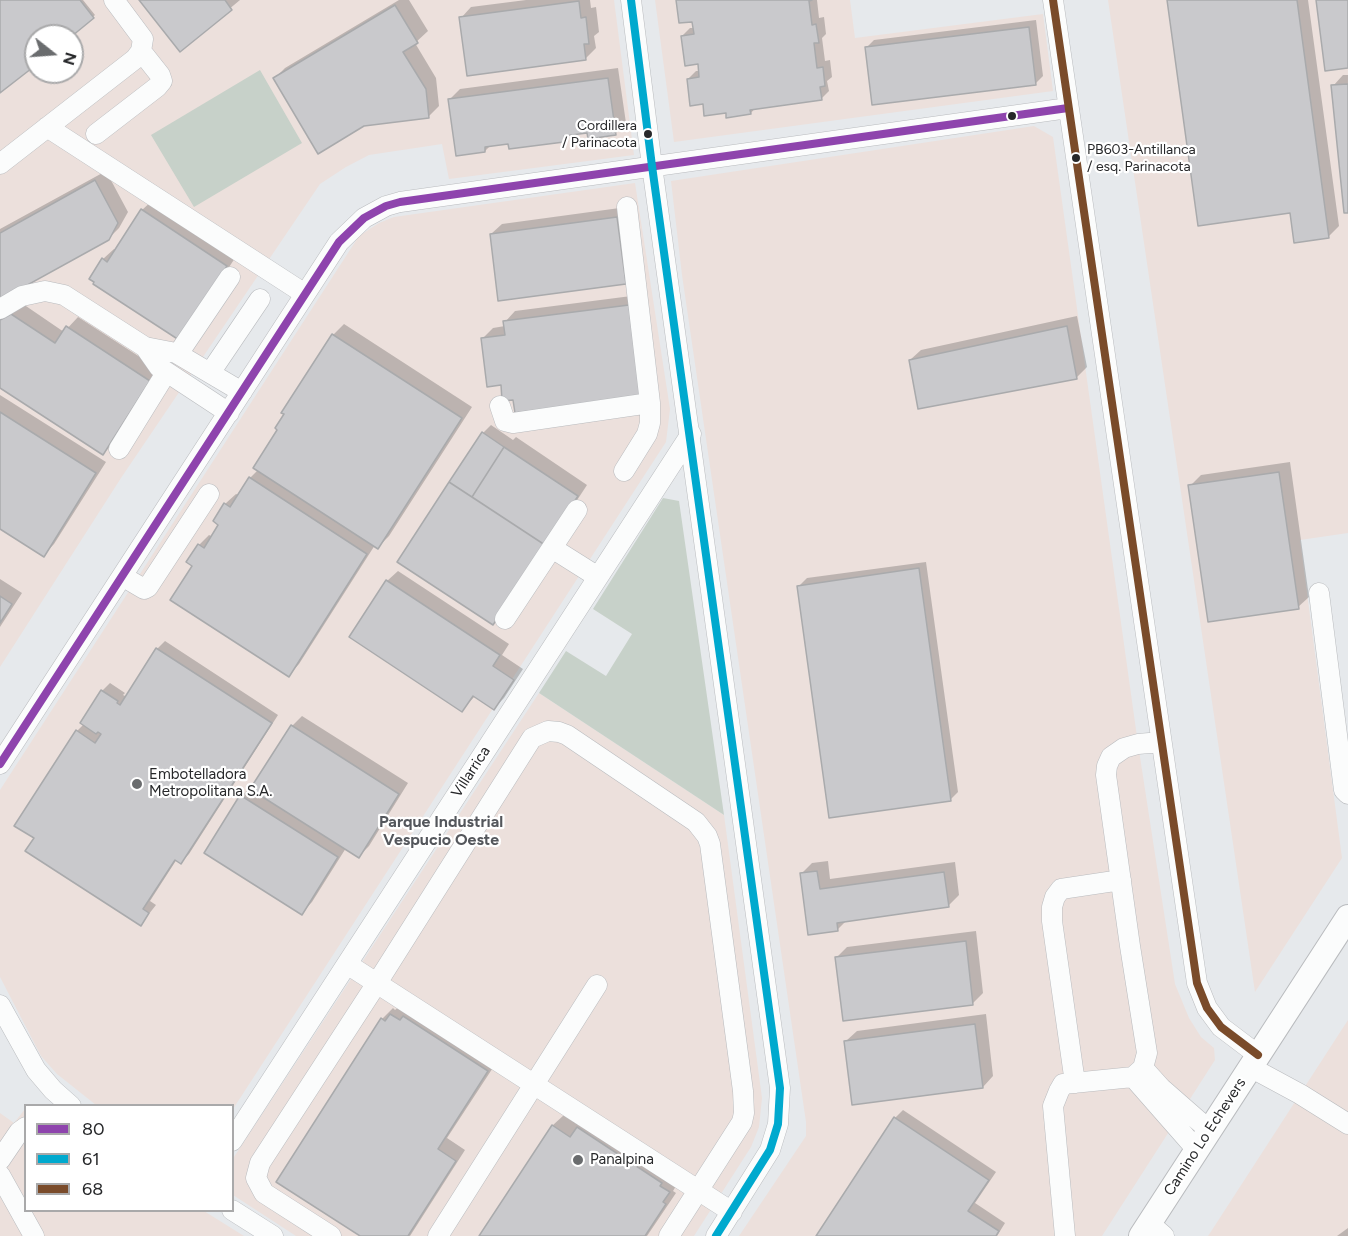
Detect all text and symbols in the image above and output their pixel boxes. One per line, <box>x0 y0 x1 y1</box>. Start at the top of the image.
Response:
north arrow <box>24 24 84 84</box>
text: N <box>59 50 81 68</box>
unlabelled marker <box>1006 110 1018 122</box>
place label: Cordillera / Parinacota <box>562 118 637 150</box>
marker: Cordillera / Parinacota <box>642 128 654 140</box>
place label: PB603-Antillanca / esq. Parinacota <box>1087 142 1196 174</box>
marker: PB603-Antillanca / esq. Parinacota <box>1070 152 1082 164</box>
street label: Villarrica <box>448 743 494 801</box>
place label: Embotelladora Metropolitana S.A. <box>149 766 272 801</box>
marker: Embotelladora Metropolitana S.A. <box>130 777 144 791</box>
district label: Parque Industrial Vespucio Oeste <box>379 812 503 850</box>
street label: Camino Lo Echevers <box>1160 1075 1250 1199</box>
legend <box>24 1104 234 1212</box>
text: 80 <box>82 1118 105 1140</box>
text: 61 <box>82 1148 100 1170</box>
place label: Panalpina <box>590 1151 654 1169</box>
marker: Panalpina <box>571 1153 585 1167</box>
text: 68 <box>82 1178 103 1200</box>

